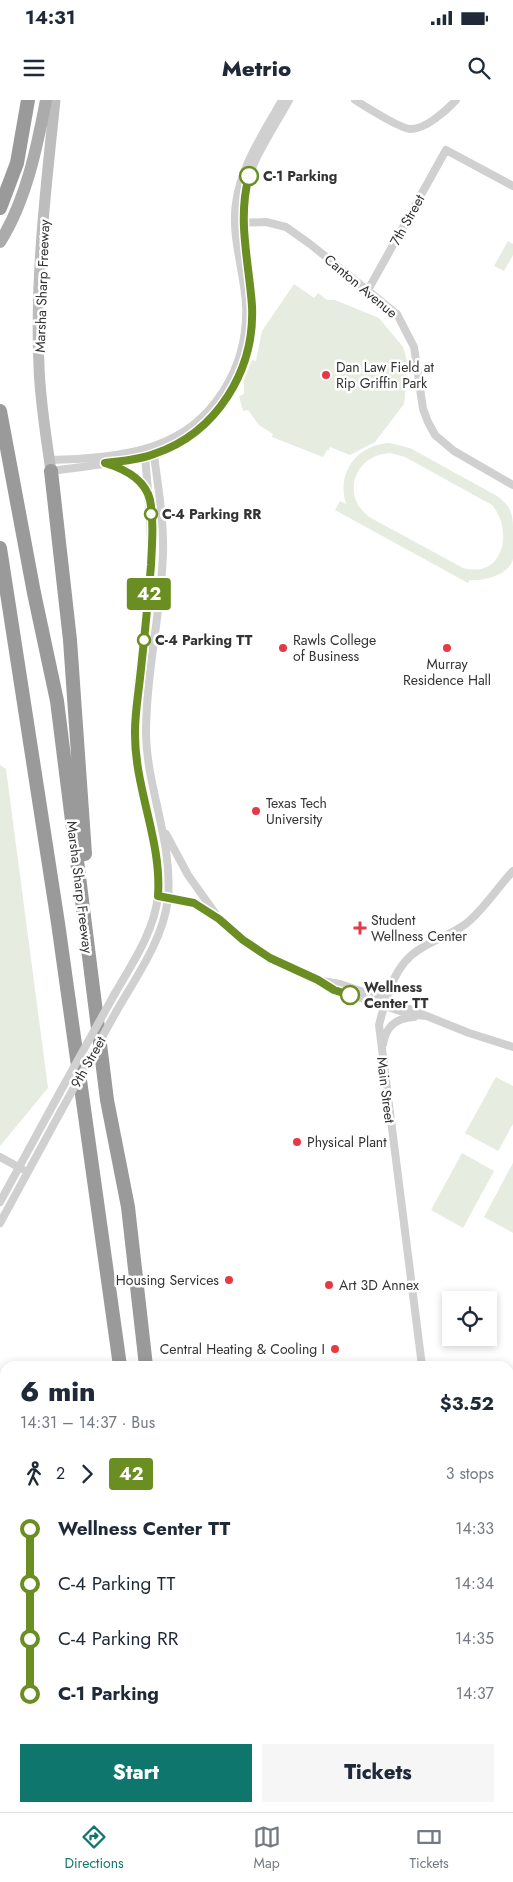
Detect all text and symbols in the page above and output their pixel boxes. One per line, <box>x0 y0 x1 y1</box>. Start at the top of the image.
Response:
text: 14:31 <box>25 4 76 31</box>
text: Metrio <box>222 52 291 84</box>
icon: menu <box>20 54 48 82</box>
icon: search <box>465 54 493 82</box>
marker: C-1 Parking <box>239 166 259 186</box>
place label: C-1 Parking <box>263 166 337 186</box>
street label: 7th Street <box>385 190 430 249</box>
street label: Marsha Sharp Freeway <box>30 218 54 353</box>
street label: Canton Avenue <box>320 249 402 323</box>
place label: Dan Law Field at Rip Griffin Park <box>336 357 434 393</box>
marker: Dan Law Field at Rip Griffin Park <box>320 369 332 381</box>
place label: C-4 Parking RR <box>162 504 261 524</box>
marker: C-4 Parking RR <box>144 507 158 521</box>
line badge: 42 <box>126 578 172 610</box>
text: 42 <box>137 581 161 607</box>
place label: C-4 Parking TT <box>155 630 253 650</box>
place label: Rawls College of Business <box>293 630 376 666</box>
marker: C-4 Parking TT <box>137 633 151 647</box>
marker: Rawls College of Business <box>277 642 289 654</box>
marker: Murray Residence Hall <box>441 642 453 654</box>
place label: Murray Residence Hall <box>403 654 491 690</box>
place label: Texas Tech University <box>266 793 327 829</box>
marker: Texas Tech University <box>250 805 262 817</box>
street label: Marsha Sharp Freeway <box>62 820 98 955</box>
place label: Student Wellness Center <box>371 910 467 946</box>
marker: Student Wellness Center <box>353 921 367 935</box>
place label: Wellness Center TT <box>364 977 429 1013</box>
marker: Wellness Center TT <box>340 985 360 1005</box>
street label: 9th Street <box>66 1032 111 1092</box>
street label: Main Street <box>372 1056 400 1125</box>
place label: Physical Plant <box>307 1132 387 1152</box>
marker: Physical Plant <box>291 1136 303 1148</box>
place label: Housing Services <box>116 1270 219 1290</box>
marker: Housing Services <box>223 1274 235 1286</box>
place label: Art 3D Annex <box>339 1275 419 1295</box>
marker: Art 3D Annex <box>323 1279 335 1291</box>
map controls <box>442 1291 497 1346</box>
button: locate <box>442 1291 497 1346</box>
place label: Central Heating & Cooling I <box>160 1339 325 1359</box>
marker: Central Heating & Cooling I <box>329 1343 341 1355</box>
text: 6 min <box>20 1371 96 1412</box>
text: $3.52 <box>440 1390 494 1417</box>
text: 14:31 – 14:37 · Bus <box>20 1411 155 1434</box>
icon: walk <box>20 1460 48 1488</box>
icon: forward <box>73 1460 101 1488</box>
text: 42 <box>119 1461 143 1487</box>
text: 2 <box>56 1462 65 1485</box>
text: 3 stops <box>446 1462 494 1485</box>
text: Wellness Center TT <box>58 1515 230 1542</box>
text: 14:33 <box>455 1517 494 1540</box>
text: C-4 Parking TT <box>58 1570 175 1597</box>
text: 14:34 <box>455 1572 494 1595</box>
text: C-4 Parking RR <box>58 1625 178 1652</box>
text: 14:35 <box>455 1627 494 1650</box>
text: C-1 Parking <box>58 1680 159 1707</box>
text: 14:37 <box>456 1682 494 1705</box>
button: Start <box>20 1744 252 1802</box>
button: Tickets <box>262 1744 494 1802</box>
tab: Directions <box>64 1823 124 1873</box>
tab: Map <box>253 1823 281 1873</box>
tab: Tickets <box>410 1823 449 1873</box>

